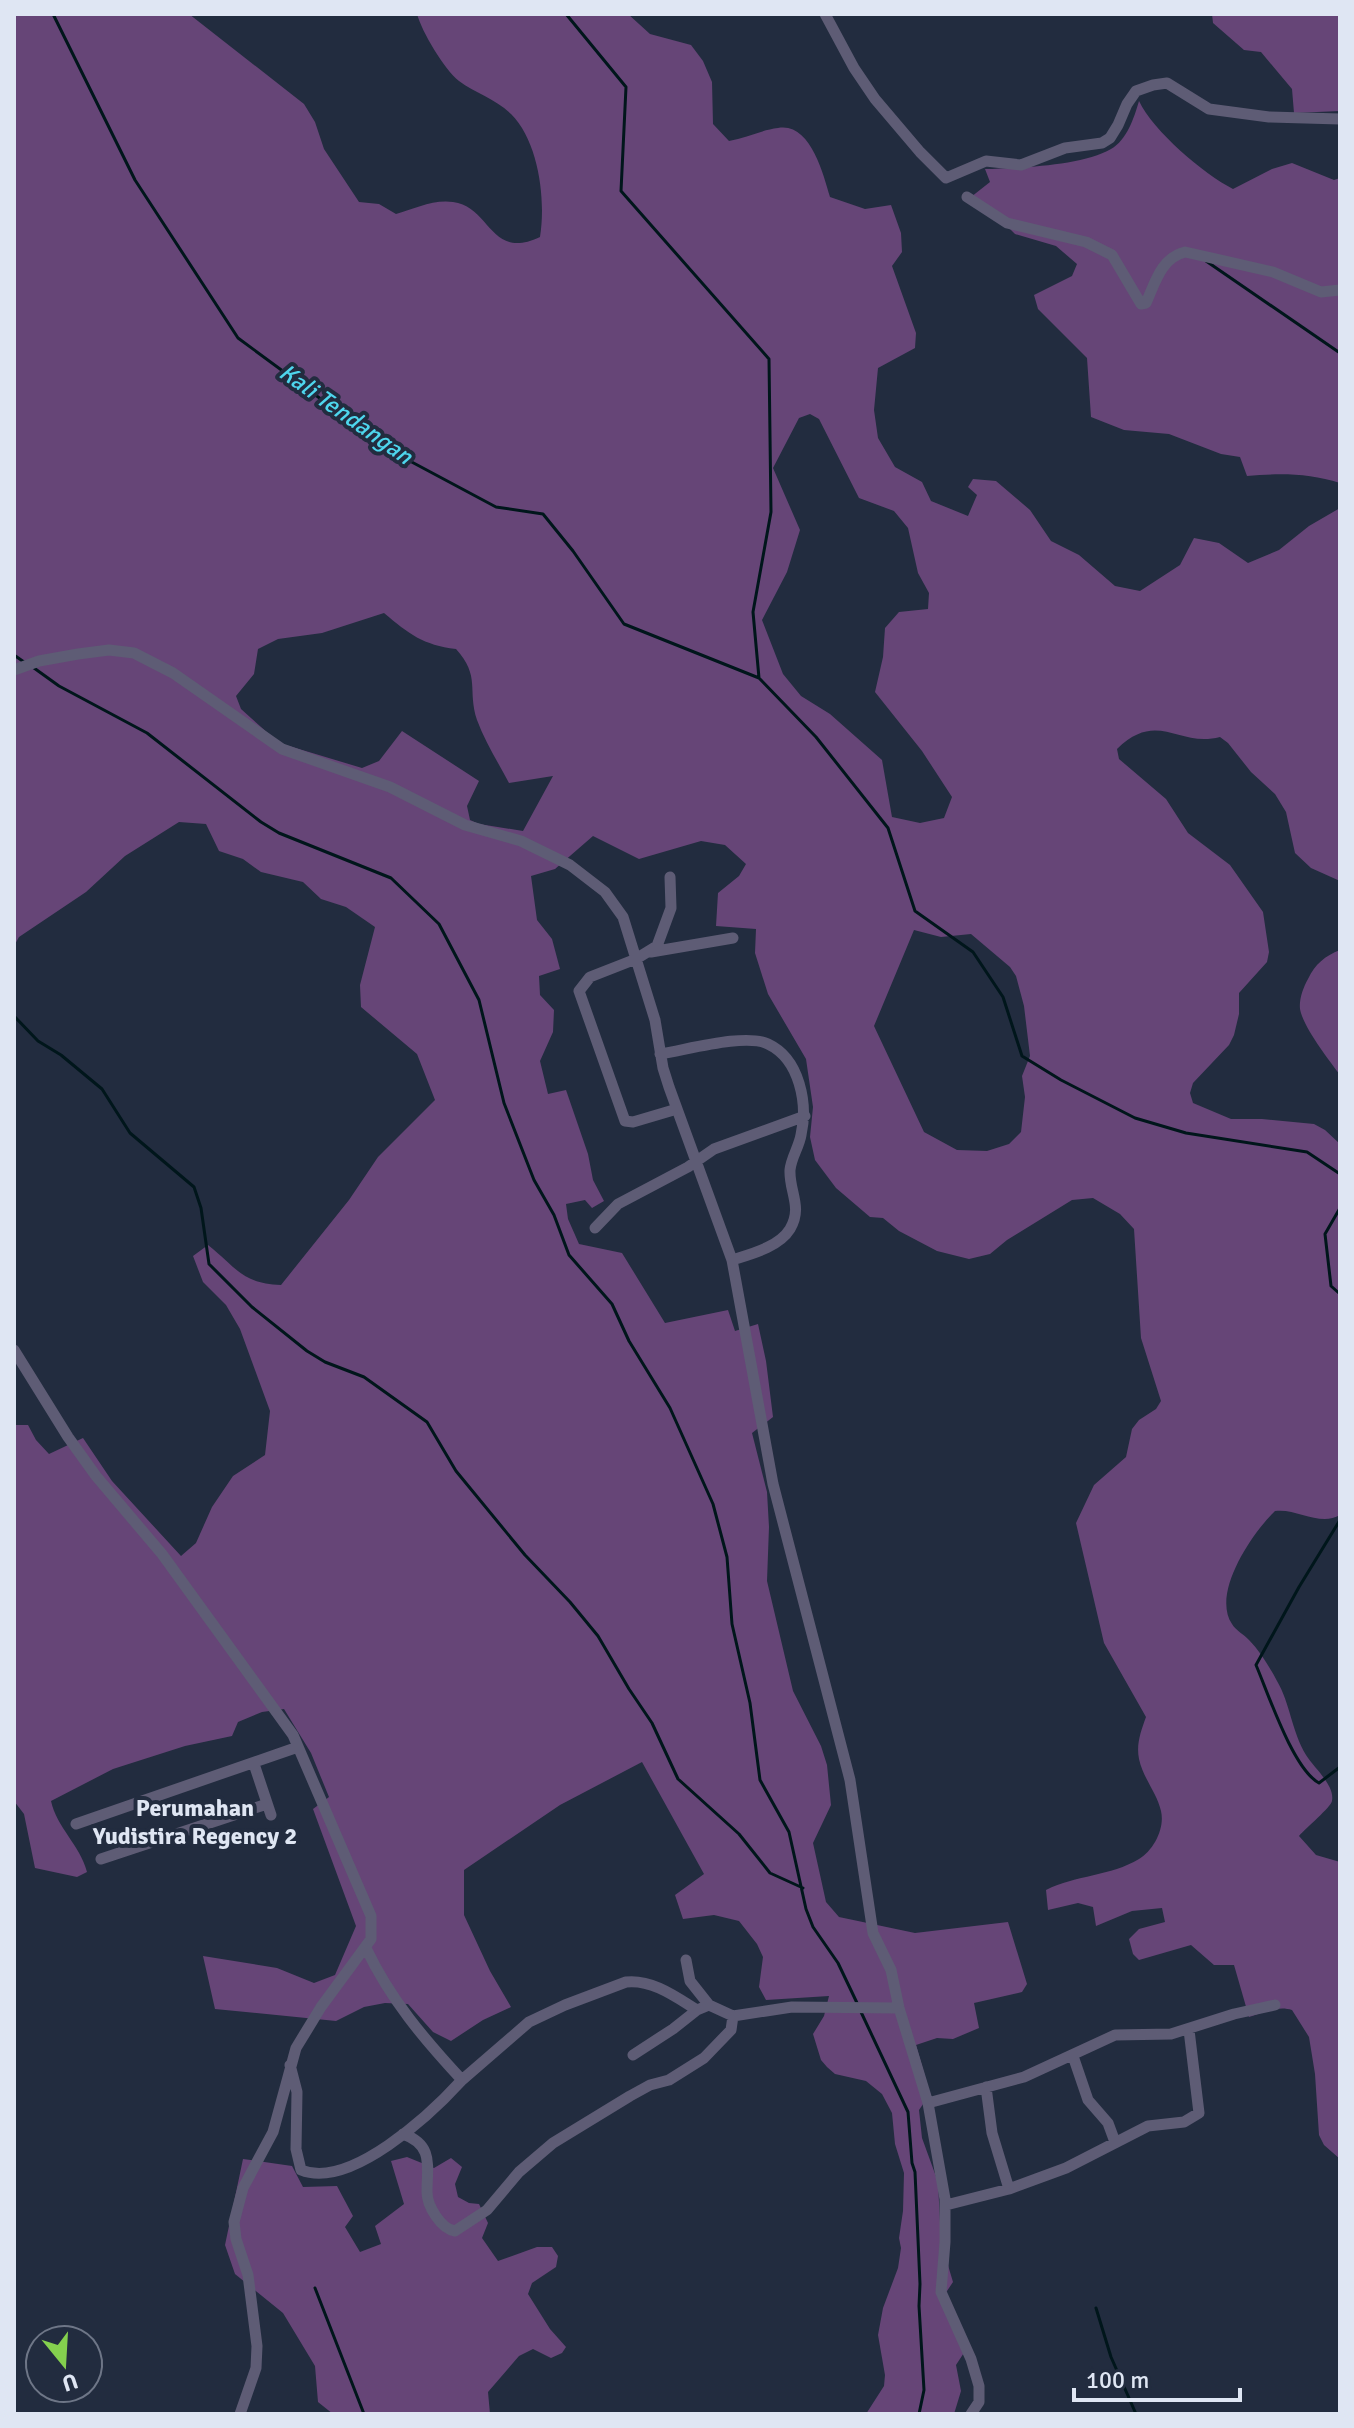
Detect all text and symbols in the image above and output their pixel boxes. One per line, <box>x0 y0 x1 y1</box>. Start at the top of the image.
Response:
water label: Kali Tendangan <box>273 357 419 472</box>
district label: Perumahan Yudistira Regency 2 <box>92 1793 297 1851</box>
north arrow <box>24 2324 104 2404</box>
scale bar <box>1074 2352 1240 2402</box>
text: 100 m <box>1086 2365 1149 2395</box>
text: U <box>59 2367 81 2398</box>

